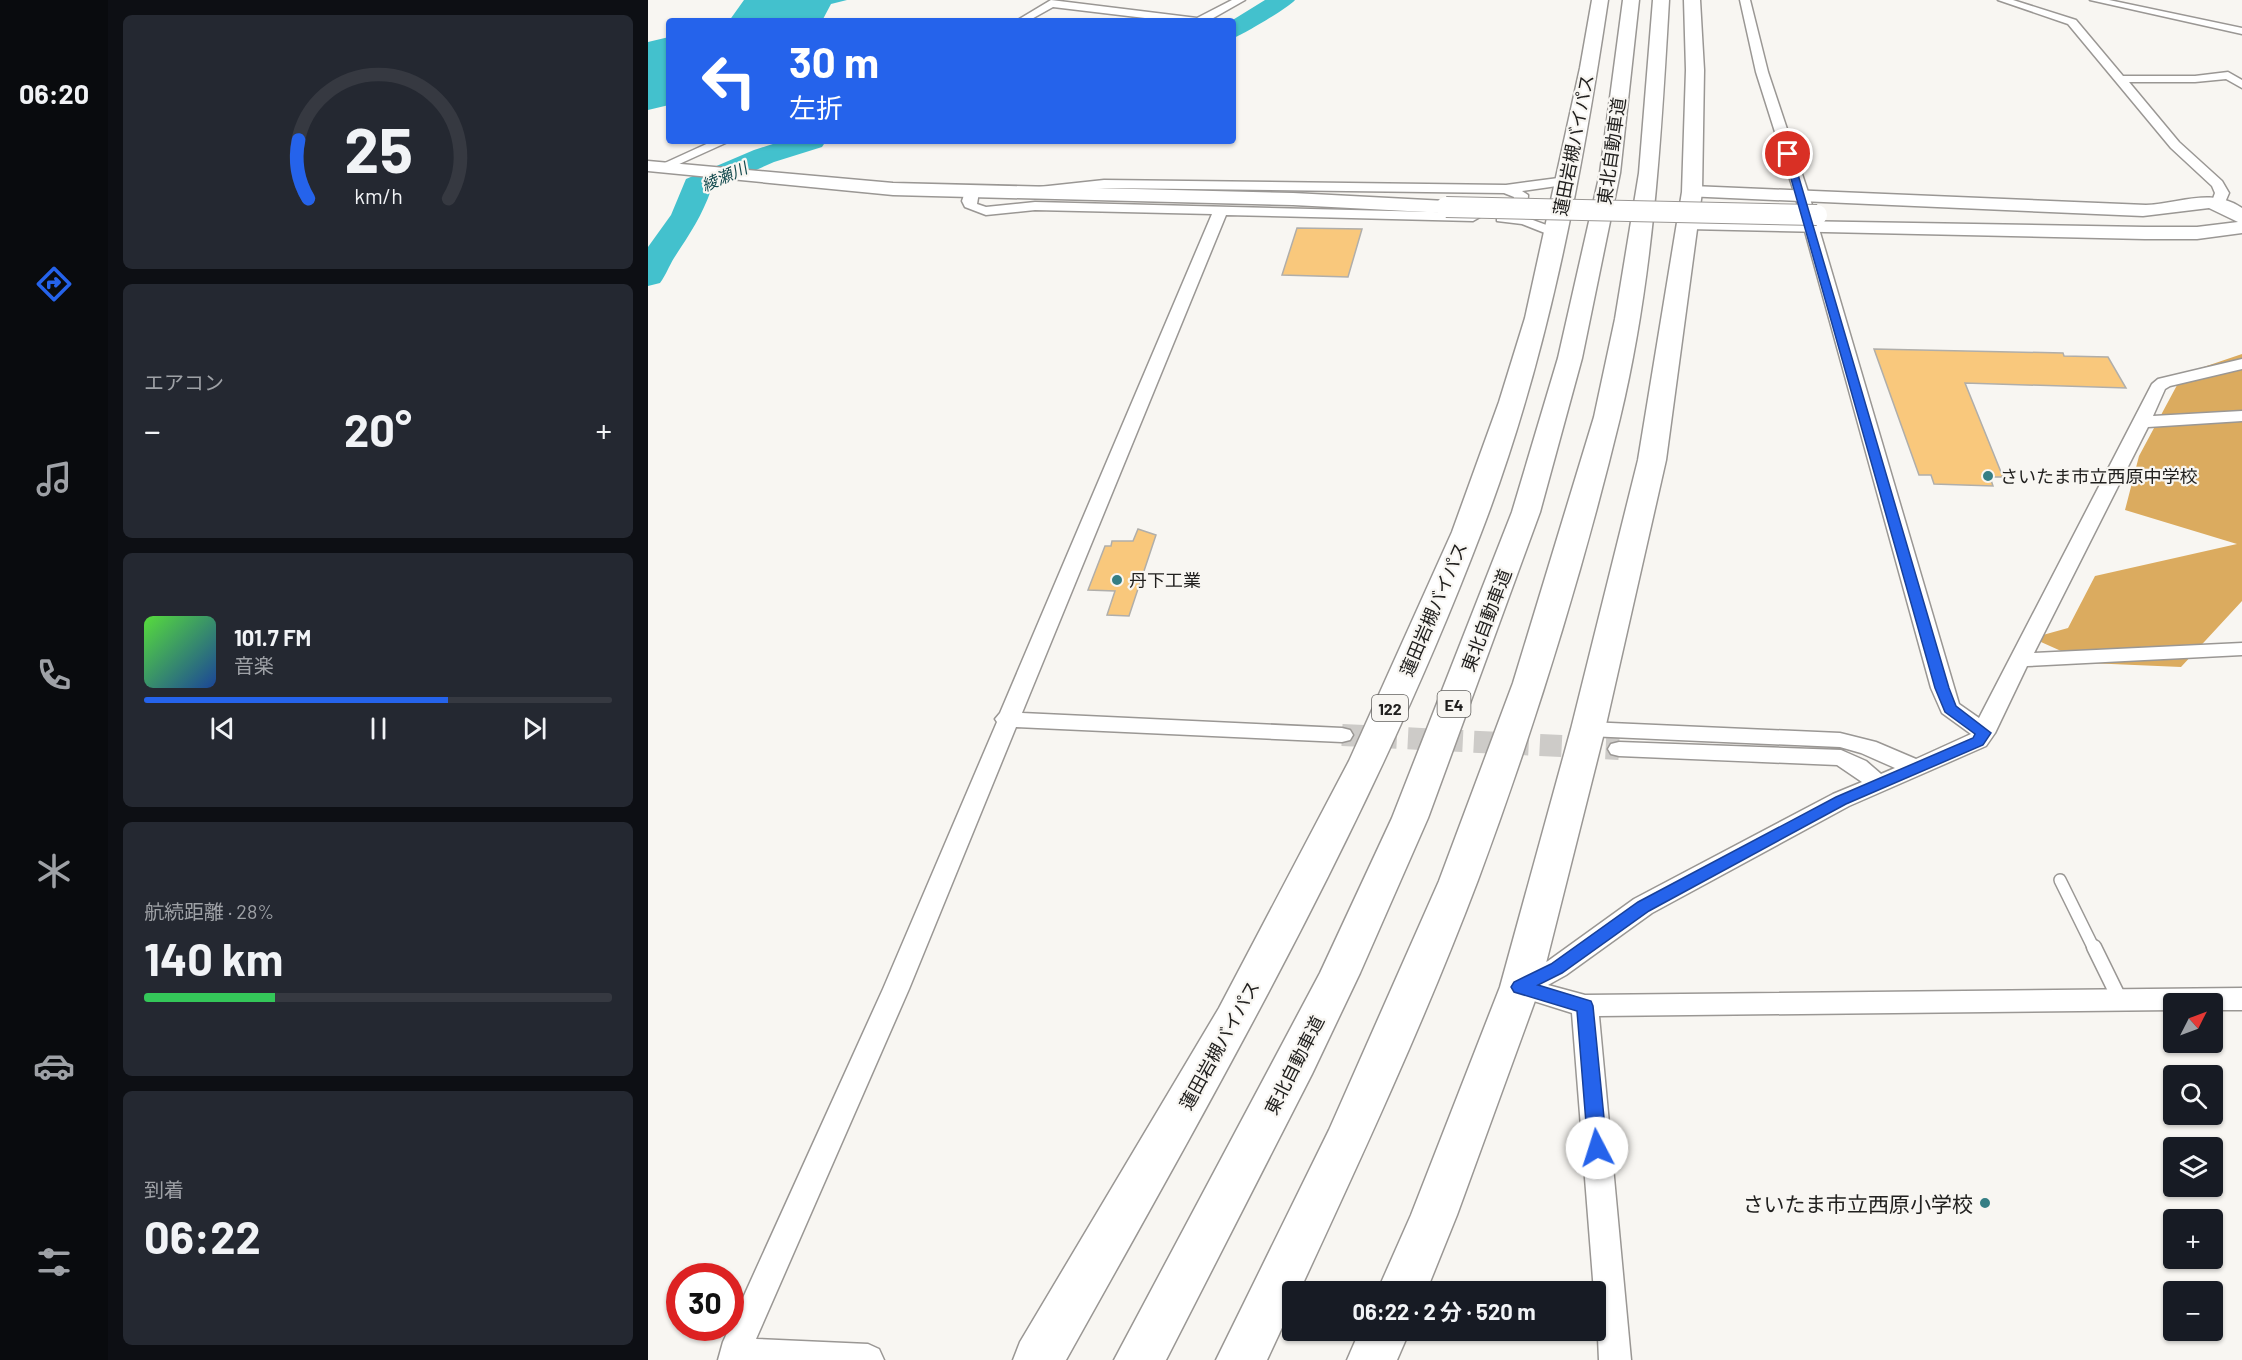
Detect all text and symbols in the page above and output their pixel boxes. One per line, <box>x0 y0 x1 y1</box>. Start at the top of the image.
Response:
text: 30 m <box>789 36 879 86</box>
icon: left <box>690 42 768 120</box>
street label: 蓮田岩槻バイパス <box>1548 72 1598 218</box>
text: 06:20 <box>19 77 89 109</box>
text: 左折 <box>789 91 843 123</box>
street label: 東北自動車道 <box>1593 96 1629 206</box>
text: 25 <box>344 111 412 185</box>
pin <box>1762 128 1813 179</box>
icon: arrive <box>1771 137 1804 170</box>
water label: 綾瀬川 <box>698 157 752 194</box>
text: km/h <box>354 183 402 208</box>
icon: directions <box>33 263 75 305</box>
text: エアコン <box>144 370 224 394</box>
text: 20° <box>344 402 412 456</box>
text: − <box>144 410 161 450</box>
text: + <box>596 410 612 450</box>
icon: music <box>33 458 75 500</box>
place label: さいたま市立西原中学校 <box>2000 465 2197 487</box>
marker: さいたま市立西原中学校 <box>1981 469 1995 483</box>
street label: 蓮田岩槻バイパス <box>1395 539 1471 679</box>
street label: 東北自動車道 <box>1456 566 1516 674</box>
place label: 丹下工業 <box>1129 569 1201 591</box>
marker: 丹下工業 <box>1110 573 1124 587</box>
text: 101.7 FM <box>234 624 311 650</box>
text: 音楽 <box>234 653 274 677</box>
icon: phone <box>33 654 75 696</box>
road number: E4 <box>1438 691 1470 717</box>
road number: 122 <box>1372 695 1408 721</box>
icon: previous <box>206 712 239 745</box>
icon: pause <box>362 712 395 745</box>
icon: next <box>518 712 551 745</box>
icon: climate <box>33 850 75 892</box>
text: 航続距離 · 28% <box>144 899 274 923</box>
text: 140 km <box>144 931 283 985</box>
street label: 蓮田岩槻バイパス <box>1175 977 1263 1113</box>
north arrow <box>2163 993 2223 1053</box>
map controls <box>2163 993 2223 1341</box>
street label: 東北自動車道 <box>1260 1012 1328 1118</box>
icon: car <box>33 1045 75 1087</box>
button: search <box>2163 1065 2223 1125</box>
position arrow <box>1565 1116 1629 1180</box>
button: layers <box>2163 1137 2223 1197</box>
text: 到着 <box>144 1177 184 1201</box>
place label: さいたま市立西原小学校 <box>1743 1191 1973 1216</box>
marker: さいたま市立西原小学校 <box>1978 1196 1992 1210</box>
text: 06:22 <box>144 1209 261 1263</box>
button: + <box>2163 1209 2223 1269</box>
icon: filters <box>33 1241 75 1283</box>
speed limit sign: 30 <box>666 1263 744 1341</box>
button: − <box>2163 1281 2223 1341</box>
text: 06:22 · 2 分 · 520 m <box>1352 1298 1536 1324</box>

